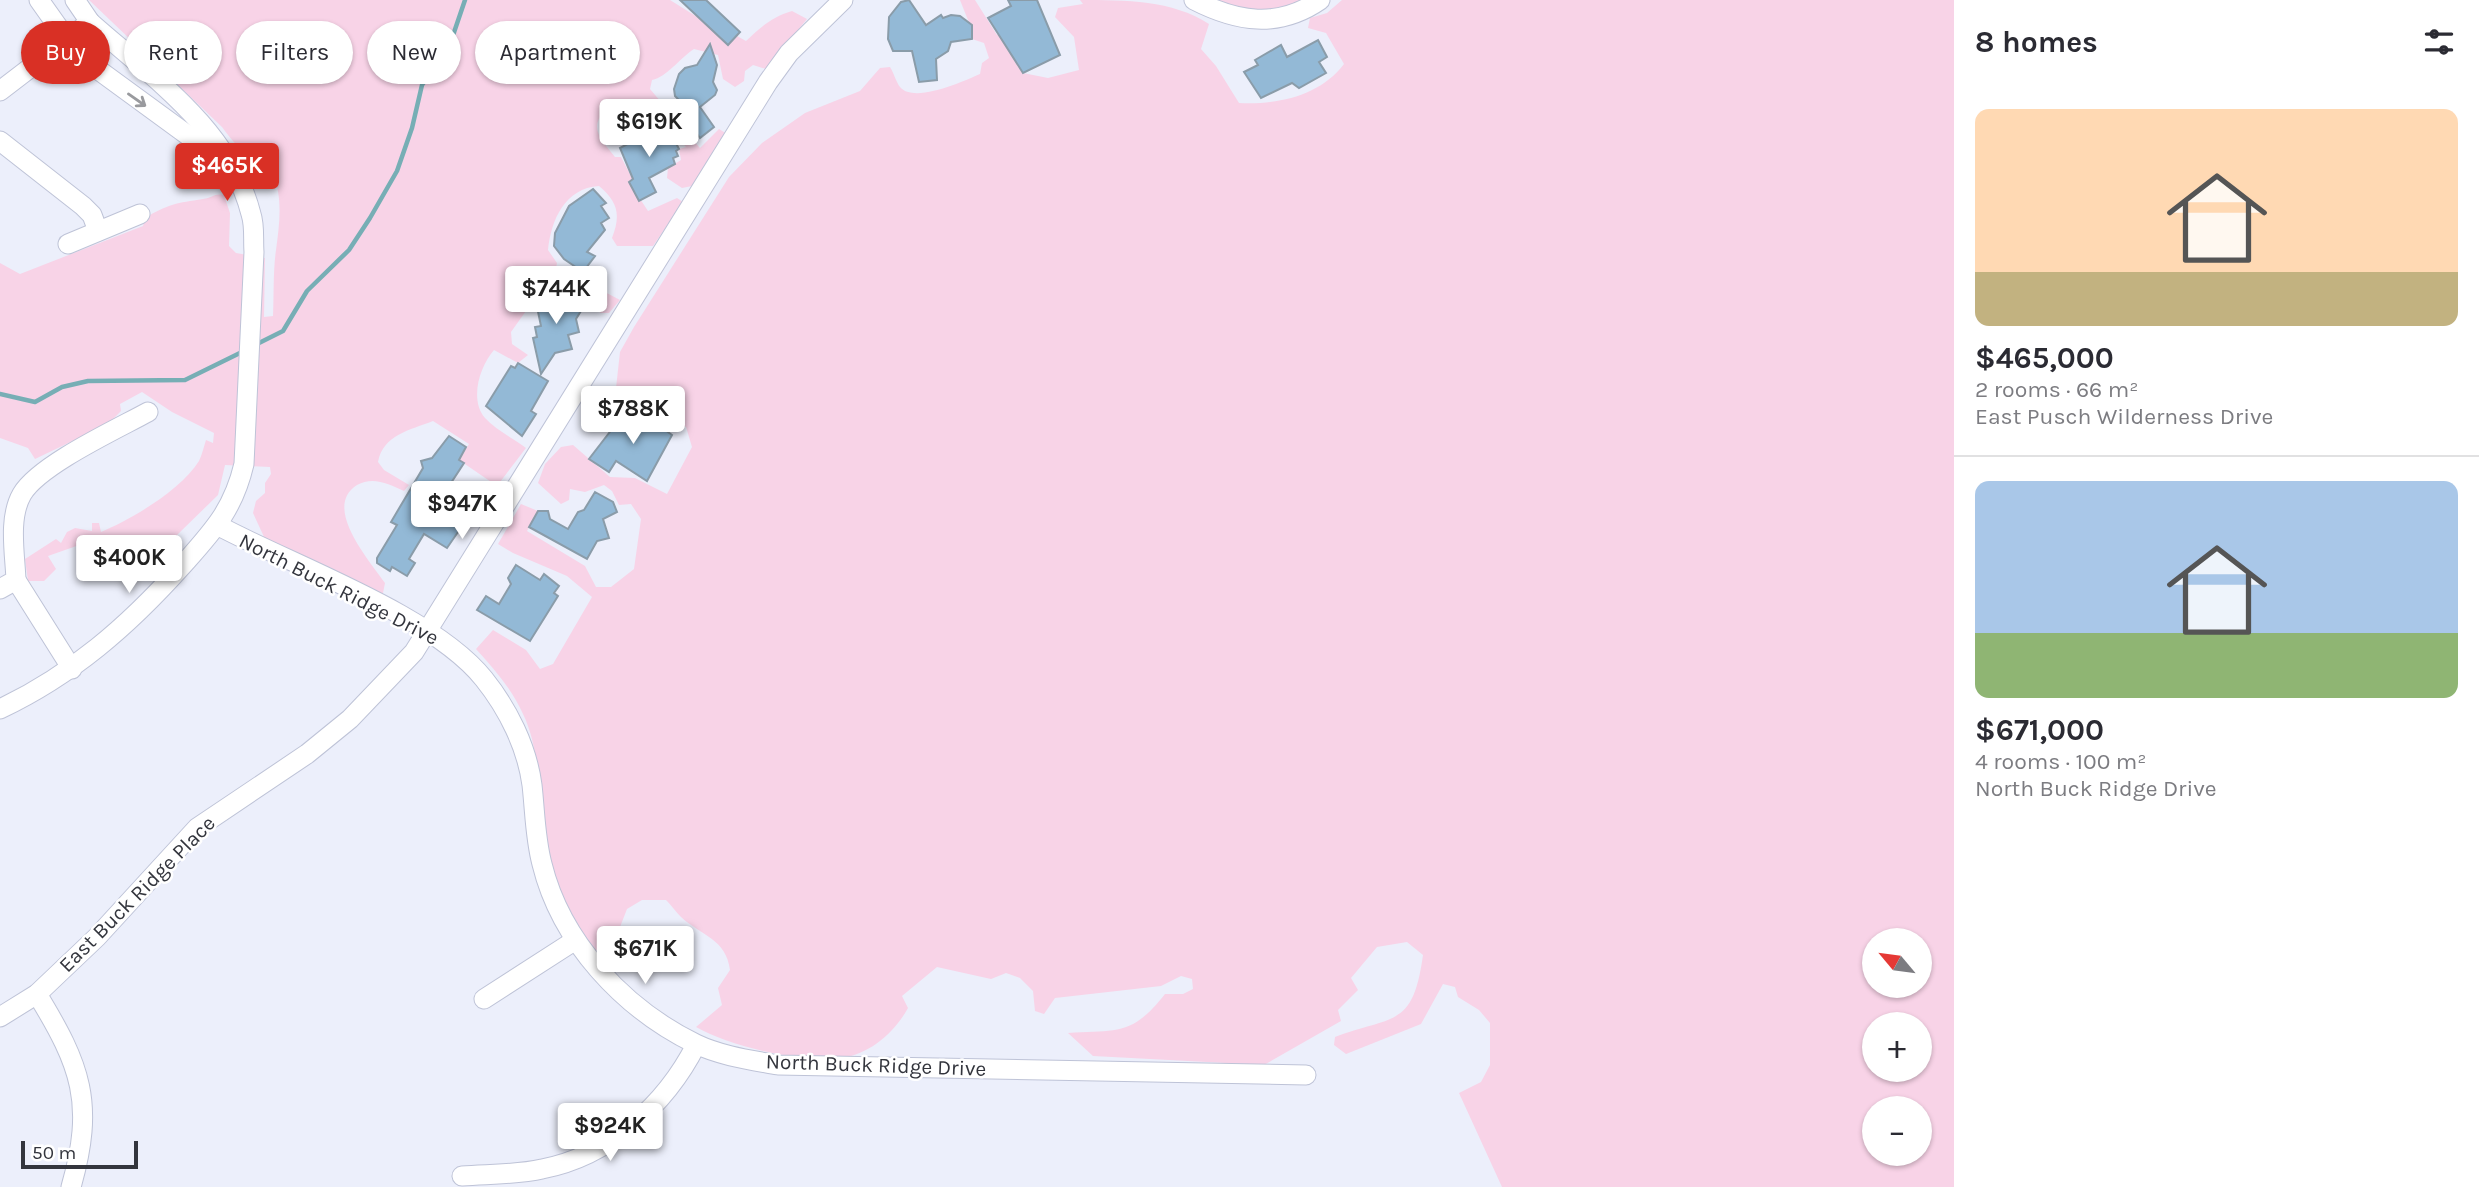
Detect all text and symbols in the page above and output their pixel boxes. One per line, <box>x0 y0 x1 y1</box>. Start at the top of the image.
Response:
chip: Buy <box>21 21 110 84</box>
chip: Rent <box>124 21 222 84</box>
chip: Filters <box>236 21 353 84</box>
chip: New <box>367 21 461 84</box>
chip: Apartment <box>475 21 640 84</box>
icon: filters <box>2420 23 2458 61</box>
text: 8 homes <box>1975 24 2098 60</box>
one-way arrow <box>127 92 146 107</box>
pin: $619K <box>600 100 698 159</box>
text: $619K <box>615 108 683 135</box>
pin: $465K <box>178 144 276 203</box>
text: $465K <box>191 152 263 179</box>
icon: home <box>2154 155 2280 281</box>
pin: $744K <box>507 266 605 326</box>
text: $744K <box>521 275 591 302</box>
text: $465,000 <box>1975 340 2114 376</box>
text: 2 rooms · 66 m² <box>1975 376 2138 403</box>
pin: $788K <box>584 386 682 446</box>
text: $788K <box>597 395 669 422</box>
text: East Pusch Wilderness Drive <box>1975 403 2273 430</box>
pin: $947K <box>413 482 511 541</box>
text: $947K <box>427 490 497 517</box>
icon: home <box>2154 527 2280 653</box>
street label: North Buck Ridge Drive <box>235 528 443 650</box>
pin: $400K <box>80 536 178 595</box>
text: $400K <box>92 544 166 571</box>
text: $671,000 <box>1975 712 2104 748</box>
text: 4 rooms · 100 m² <box>1975 748 2147 775</box>
text: North Buck Ridge Drive <box>1975 775 2217 802</box>
street label: East Buck Ridge Place <box>54 811 220 977</box>
pin: $671K <box>596 926 694 986</box>
north arrow <box>1862 928 1932 998</box>
map controls <box>1862 928 1932 1166</box>
text: $671K <box>613 935 677 962</box>
button: + <box>1862 1012 1932 1082</box>
street label: North Buck Ridge Drive <box>765 1049 987 1081</box>
button: − <box>1862 1096 1932 1166</box>
pin: $924K <box>561 1104 659 1163</box>
text: $924K <box>574 1112 646 1139</box>
scale bar <box>21 1138 138 1170</box>
text: 50 m <box>32 1142 76 1164</box>

